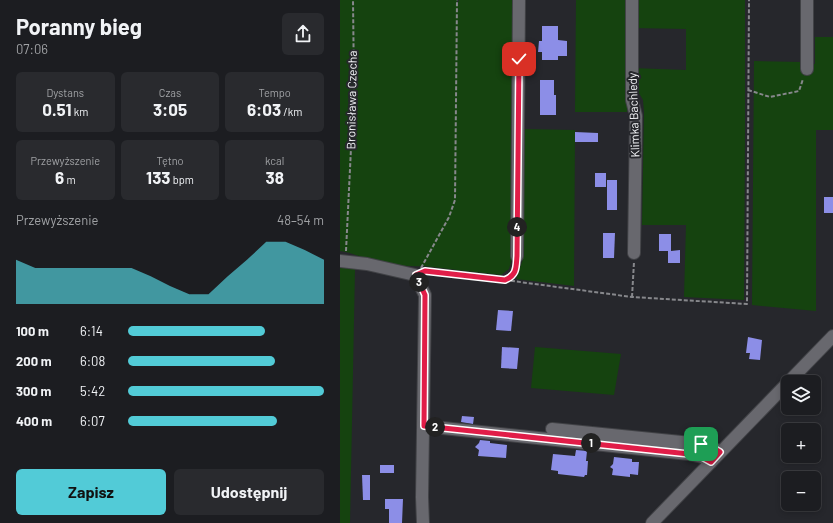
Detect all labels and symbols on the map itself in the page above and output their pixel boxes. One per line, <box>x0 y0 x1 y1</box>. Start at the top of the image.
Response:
pin <box>502 42 536 76</box>
street label: Bronisława Czecha <box>343 50 359 149</box>
street label: Klimka Bachledy <box>625 72 641 158</box>
pin: 4 <box>507 217 527 237</box>
pin: 3 <box>409 272 429 292</box>
pin: 2 <box>425 417 445 437</box>
pin <box>684 427 718 461</box>
pin: 1 <box>581 433 601 453</box>

